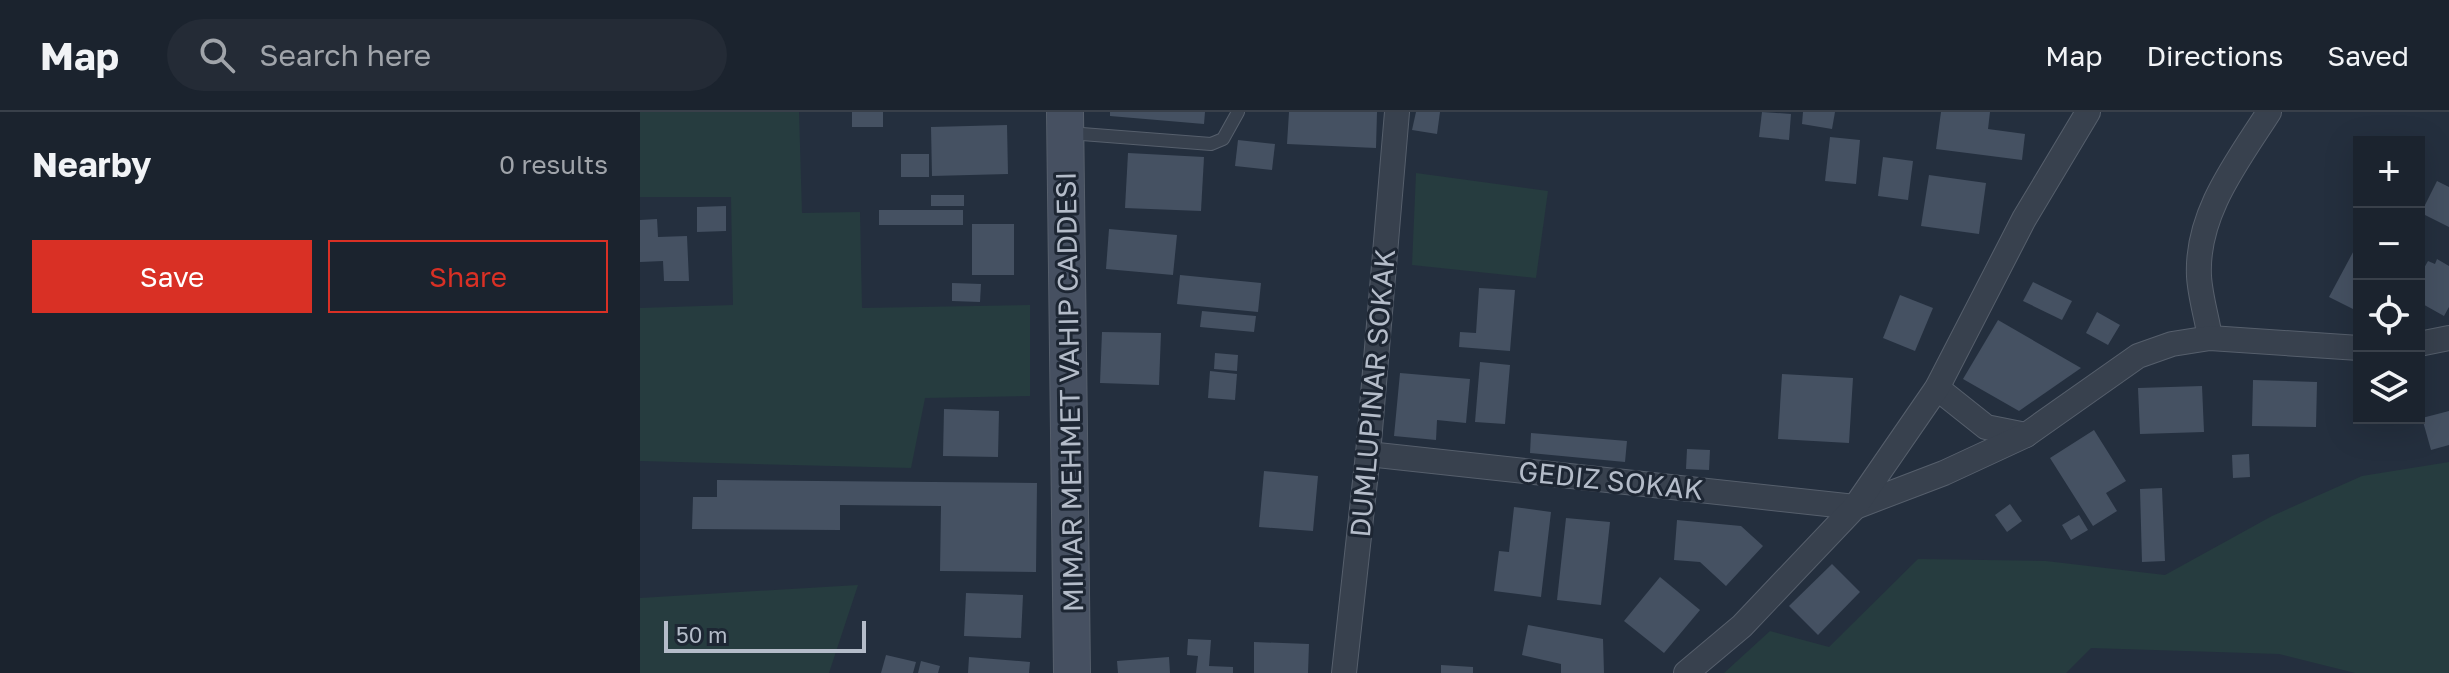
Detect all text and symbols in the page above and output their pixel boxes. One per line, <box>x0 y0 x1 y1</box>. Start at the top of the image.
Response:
search box <box>167 19 727 91</box>
text: Map <box>40 33 119 78</box>
icon: search <box>195 33 239 77</box>
text: Search here <box>259 37 431 73</box>
text: Map <box>2045 39 2102 72</box>
text: Directions <box>2146 39 2283 72</box>
text: Saved <box>2327 39 2409 72</box>
map controls <box>2353 136 2425 424</box>
button: + <box>2353 136 2425 208</box>
text: Nearby <box>32 144 152 184</box>
text: 0 results <box>499 149 608 180</box>
street label: MIMAR MEHMET VAHIP CADDESI <box>1049 171 1089 613</box>
button: − <box>2353 208 2425 280</box>
button: Save <box>32 240 312 313</box>
button: Share <box>328 240 608 313</box>
street label: DUMLUPINAR SOKAK <box>1343 247 1401 539</box>
button: locate <box>2353 280 2425 352</box>
button: layers <box>2353 352 2425 424</box>
street label: GEDIZ SOKAK <box>1517 454 1705 506</box>
scale bar <box>664 617 866 653</box>
text: 50 m <box>676 621 727 648</box>

